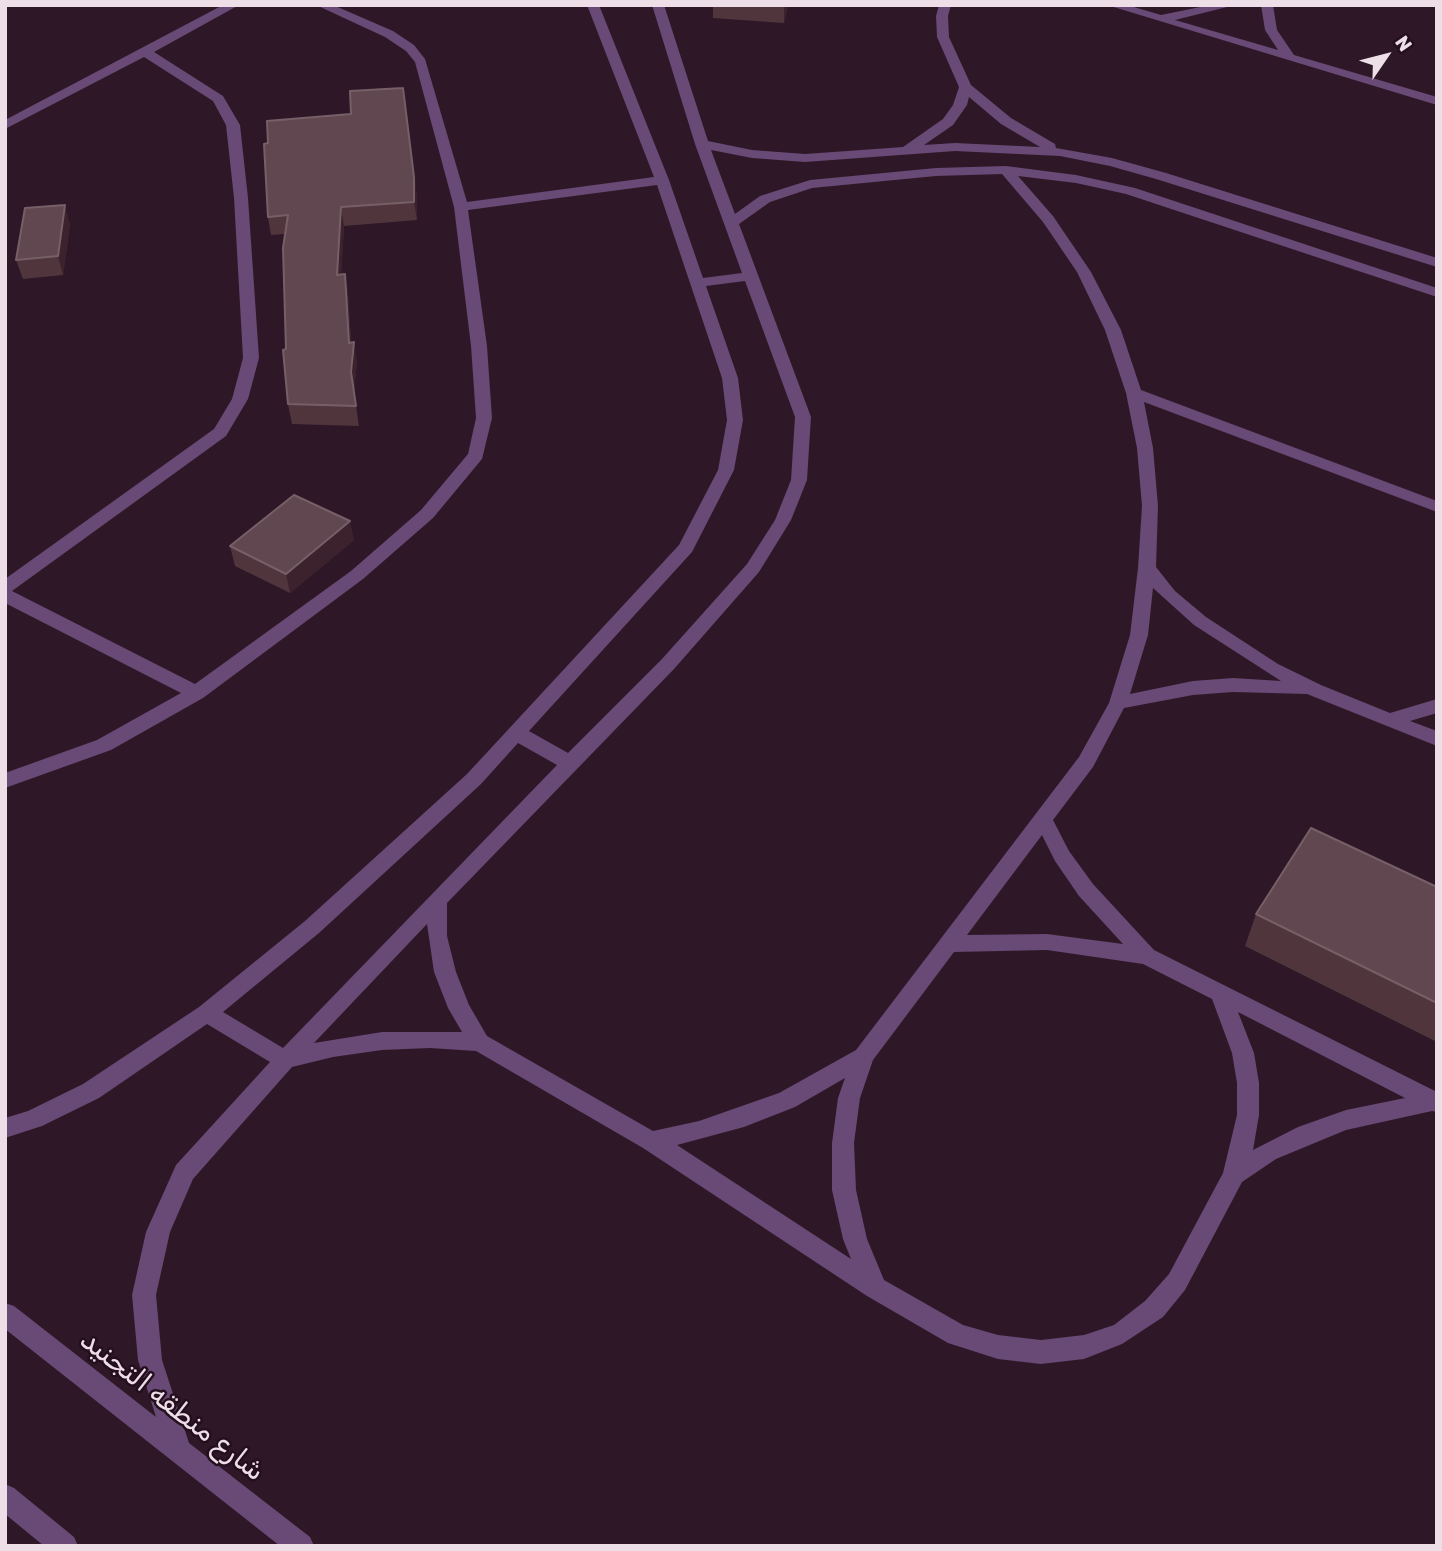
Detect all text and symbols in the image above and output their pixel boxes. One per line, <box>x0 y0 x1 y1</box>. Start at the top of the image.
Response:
north arrow <box>1351 21 1421 91</box>
text: N <box>1390 31 1417 56</box>
street label: شارع منطقه التجنيد <box>73 1323 271 1489</box>

